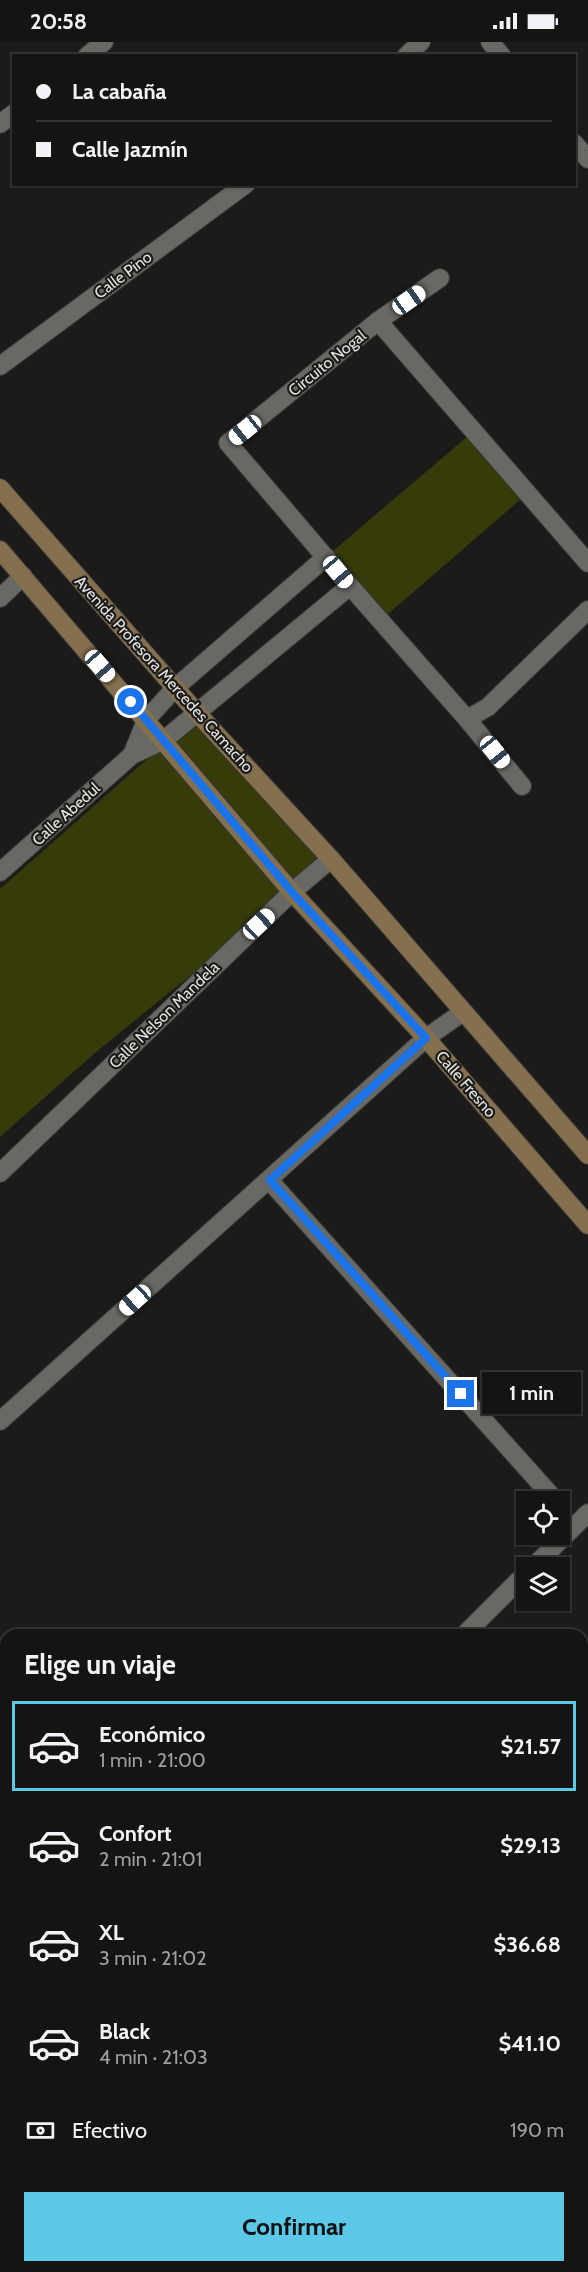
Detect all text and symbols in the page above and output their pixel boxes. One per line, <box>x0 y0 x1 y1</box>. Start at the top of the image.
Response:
text: 20:58 <box>30 8 87 35</box>
text: La cabaña <box>72 78 167 105</box>
text: Calle Jazmín <box>72 136 188 163</box>
street label: Calle Pino <box>91 247 156 303</box>
car <box>389 282 429 318</box>
street label: Circuito Nogal <box>284 326 370 400</box>
car <box>225 412 265 448</box>
car <box>320 552 356 592</box>
street label: Avenida Profesora Mercedes Camacho <box>71 572 257 776</box>
car <box>81 647 119 685</box>
route start <box>117 688 144 715</box>
car <box>477 732 513 772</box>
street label: Calle Abedul <box>28 778 104 849</box>
car <box>240 905 278 943</box>
street label: Calle Nelson Mandela <box>105 957 223 1072</box>
street label: Calle Fresno <box>432 1047 500 1121</box>
car <box>116 1281 154 1319</box>
callout: 1 min <box>482 1373 581 1415</box>
route end <box>447 1380 474 1407</box>
text: 1 min <box>509 1381 554 1405</box>
map controls <box>516 1491 570 1611</box>
button: locate <box>516 1491 570 1545</box>
button: layers <box>516 1557 570 1611</box>
text: Elige un viaje <box>24 1648 176 1681</box>
icon: car <box>27 1719 81 1773</box>
text: Económico <box>99 1721 205 1748</box>
text: $21.57 <box>501 1733 561 1760</box>
text: 1 min · 21:00 <box>99 1748 206 1772</box>
icon: car <box>27 1818 81 1872</box>
text: Confort <box>99 1820 172 1847</box>
text: $29.13 <box>500 1832 561 1859</box>
text: 2 min · 21:01 <box>99 1847 202 1871</box>
icon: car <box>27 1917 81 1971</box>
text: XL <box>99 1919 124 1946</box>
text: $36.68 <box>493 1931 561 1958</box>
text: 3 min · 21:02 <box>99 1946 207 1970</box>
icon: car <box>27 2016 81 2070</box>
text: Black <box>99 2018 150 2045</box>
text: $41.10 <box>498 2030 561 2057</box>
text: 4 min · 21:03 <box>99 2045 208 2069</box>
icon: cash <box>24 2114 57 2147</box>
text: Efectivo <box>72 2117 147 2144</box>
text: 190 m <box>510 2118 564 2142</box>
button: Confirmar <box>24 2192 564 2261</box>

